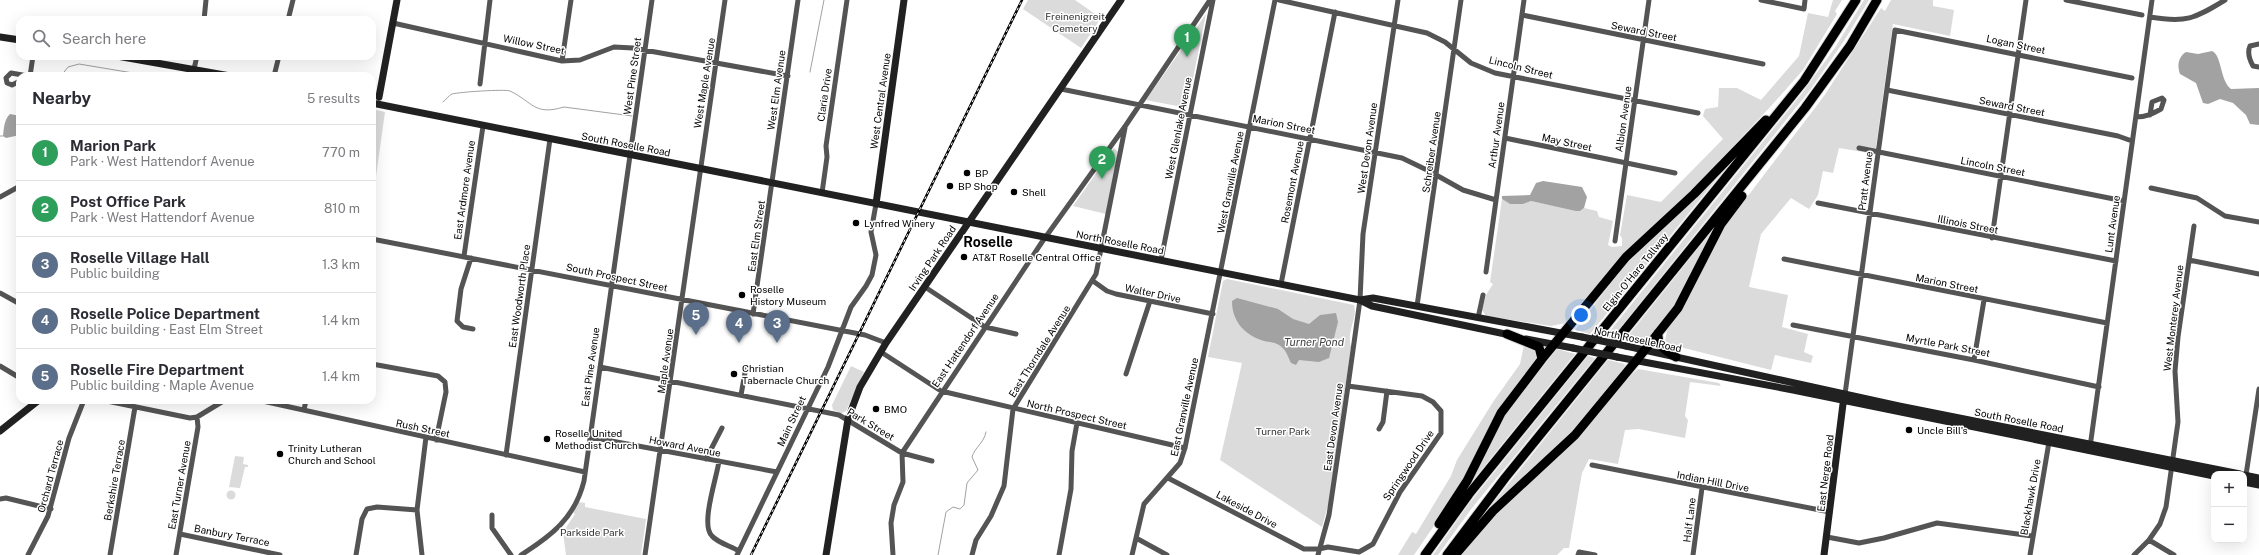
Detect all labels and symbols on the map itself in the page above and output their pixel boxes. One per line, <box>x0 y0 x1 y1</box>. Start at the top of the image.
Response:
park label: Freinenigreit Cemetery <box>1045 10 1105 34</box>
street label: Seward Street <box>1610 19 1678 43</box>
pin: 1 <box>1174 24 1200 57</box>
street label: Willow Street <box>502 32 566 56</box>
street label: Logan Street <box>1985 32 2047 56</box>
street label: West Pine Street <box>621 36 643 115</box>
street label: West Maple Avenue <box>691 37 717 129</box>
street label: West Elm Avenue <box>764 49 788 131</box>
street label: West Central Avenue <box>867 52 893 150</box>
street label: Lincoln Street <box>1488 53 1554 81</box>
street label: Claria Drive <box>814 67 834 122</box>
street label: West Glenlake Avenue <box>1162 76 1194 180</box>
street label: Albion Avenue <box>1612 85 1634 153</box>
street label: Seward Street <box>1978 94 2046 118</box>
street label: West Devon Avenue <box>1355 101 1379 194</box>
street label: Arthur Avenue <box>1485 101 1507 169</box>
street label: Schreiber Avenue <box>1419 110 1443 194</box>
street label: Marion Street <box>1252 112 1317 136</box>
street label: South Roselle Road <box>580 129 672 159</box>
street label: West Granville Avenue <box>1214 130 1246 234</box>
street label: May Street <box>1541 131 1593 153</box>
street label: East Ardmore Avenue <box>451 139 477 241</box>
street label: Rosemont Avenue <box>1278 140 1306 224</box>
pin: 2 <box>1089 146 1115 179</box>
street label: Pratt Avenue <box>1855 150 1875 211</box>
street label: Lincoln Street <box>1960 154 2026 178</box>
place label: BP <box>975 167 989 179</box>
marker: BP <box>962 168 972 178</box>
place label: BP Shop <box>958 180 998 192</box>
marker: BP Shop <box>945 181 955 191</box>
place label: Shell <box>1022 186 1046 198</box>
marker: Shell <box>1009 187 1019 197</box>
street label: Lunt Avenue <box>2102 194 2122 253</box>
street label: East Elm Street <box>745 199 767 273</box>
street label: Illinois Street <box>1937 212 2000 236</box>
place label: Lynfred Winery <box>864 217 936 229</box>
marker: Lynfred Winery <box>851 218 861 228</box>
street label: Irving Park Road <box>906 223 958 293</box>
street label: North Roselle Road <box>1075 228 1165 256</box>
street label: Elgin-O'Hare Tollway <box>1600 230 1671 314</box>
district label: Roselle <box>963 234 1013 250</box>
street label: East Woodworth Place <box>506 243 532 348</box>
place label: AT&T Roselle Central Office <box>972 251 1101 263</box>
marker: AT&T Roselle Central Office <box>959 252 969 262</box>
street label: South Prospect Street <box>565 260 669 294</box>
street label: West Monterey Avenue <box>2161 264 2186 372</box>
street label: Marion Street <box>1915 271 1980 295</box>
street label: Walter Drive <box>1124 281 1182 305</box>
place label: Roselle History Museum <box>750 283 826 307</box>
marker: Roselle History Museum <box>737 290 747 300</box>
street label: East Hattendorf Avenue <box>929 290 1001 389</box>
pin: 5 <box>683 302 709 335</box>
street label: East Thorndale Avenue <box>1006 302 1073 399</box>
your location <box>1571 305 1591 325</box>
pin: 4 <box>726 310 752 343</box>
pin: 3 <box>764 310 790 343</box>
street label: North Roselle Road <box>1593 324 1683 354</box>
street label: East Pine Avenue <box>578 326 602 407</box>
street label: Maple Avenue <box>655 327 676 394</box>
street label: Myrtle Park Street <box>1905 331 1991 359</box>
water label: Turner Pond <box>1284 336 1345 348</box>
street label: East Granville Avenue <box>1168 356 1200 457</box>
place label: Christian Tabernacle Church <box>742 362 830 386</box>
marker: Christian Tabernacle Church <box>729 369 739 379</box>
street label: East Devon Avenue <box>1321 382 1345 472</box>
street label: Main Street <box>774 394 808 448</box>
street label: North Prospect Street <box>1026 397 1128 431</box>
place label: BMO <box>884 403 907 415</box>
marker: BMO <box>871 404 881 414</box>
street label: Park Street <box>845 405 897 443</box>
street label: South Roselle Road <box>1973 405 2065 435</box>
street label: Rush Street <box>395 416 451 440</box>
place label: Uncle Bill's <box>1917 424 1967 436</box>
park label: Turner Park <box>1256 425 1311 437</box>
marker: Uncle Bill's <box>1904 425 1914 435</box>
place label: Roselle United Methodist Church <box>555 427 638 451</box>
street label: Springwood Drive <box>1380 427 1436 503</box>
street label: Howard Avenue <box>648 433 722 459</box>
marker: Roselle United Methodist Church <box>542 434 552 444</box>
street label: East Nerge Road <box>1814 434 1836 512</box>
street label: Orchard Terrace <box>34 438 66 514</box>
street label: Berkshire Terrace <box>101 438 127 522</box>
street label: East Turner Avenue <box>165 439 193 530</box>
place label: Trinity Lutheran Church and School <box>288 442 376 466</box>
marker: Trinity Lutheran Church and School <box>275 449 285 459</box>
street label: Blackhawk Drive <box>2017 458 2043 536</box>
street label: Indian Hill Drive <box>1676 468 1750 494</box>
street label: Lakeside Drive <box>1214 488 1280 530</box>
street label: Half Lane <box>1680 497 1698 543</box>
street label: Banbury Terrace <box>193 522 271 548</box>
park label: Parkside Park <box>560 526 624 538</box>

